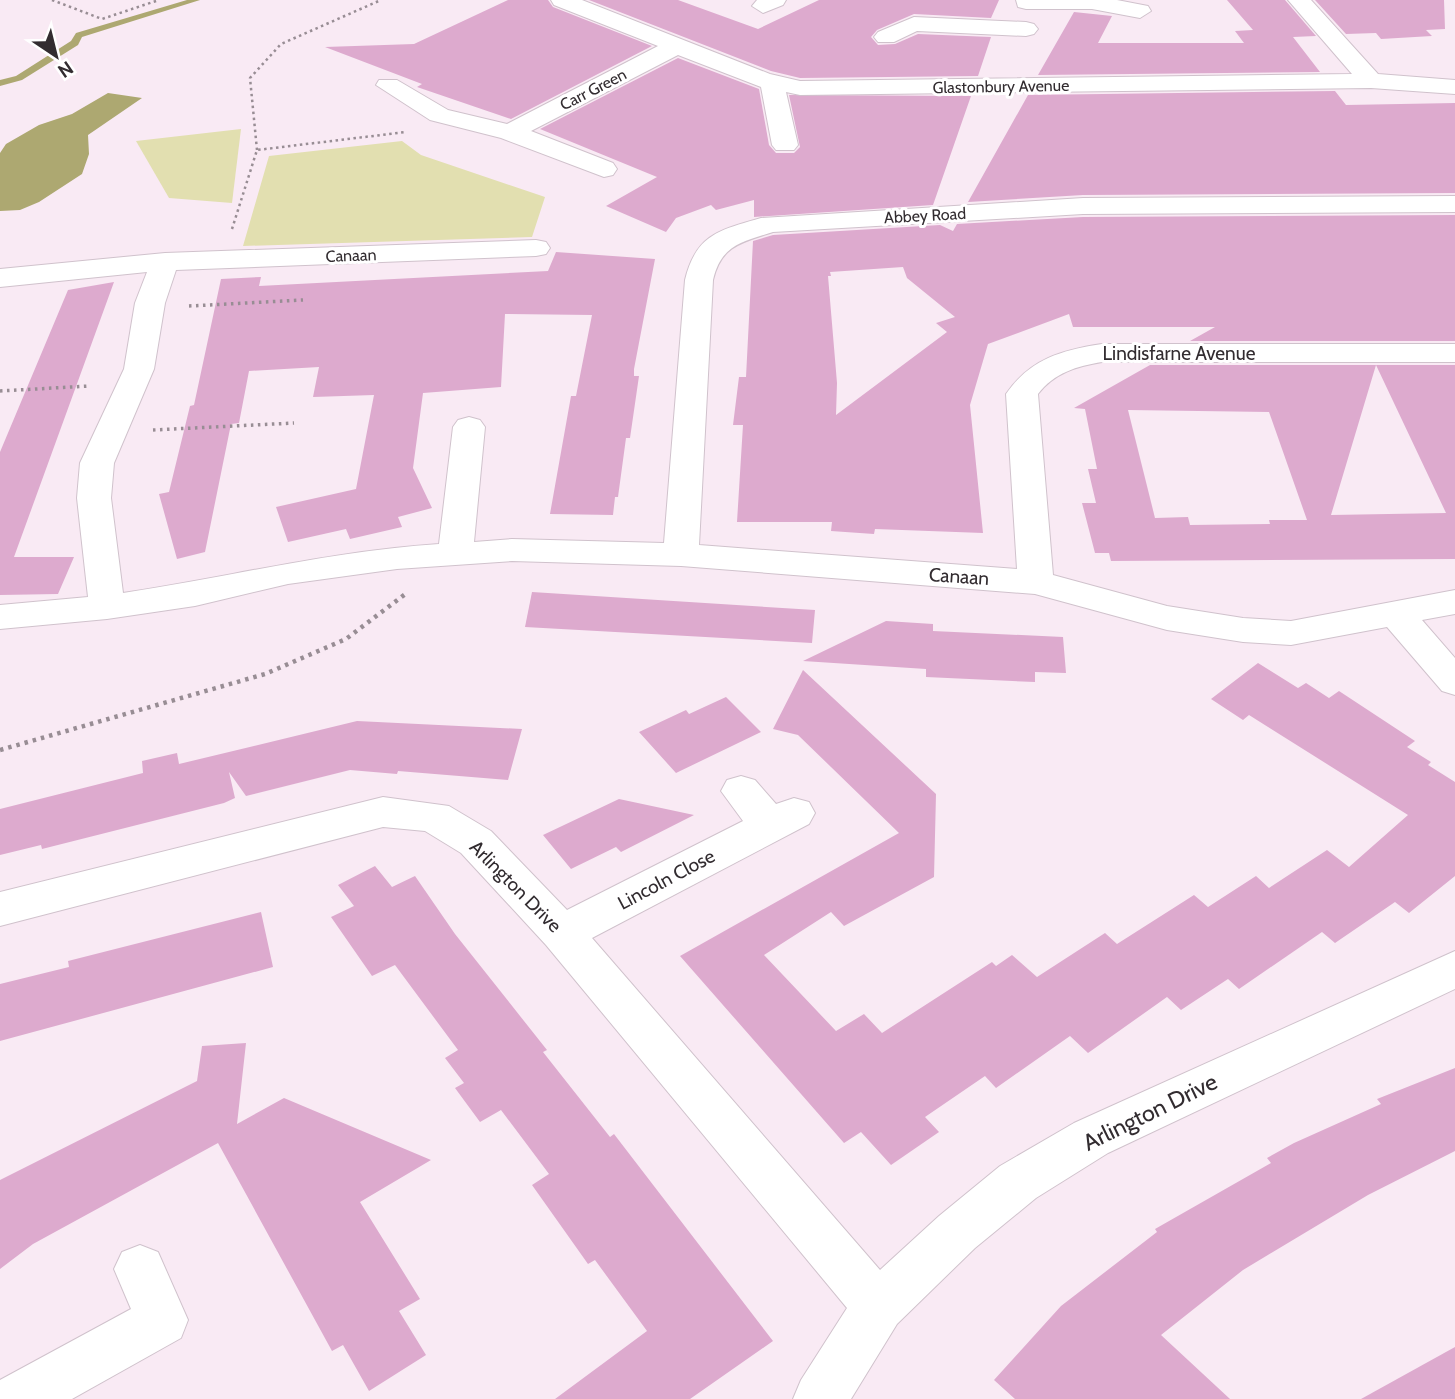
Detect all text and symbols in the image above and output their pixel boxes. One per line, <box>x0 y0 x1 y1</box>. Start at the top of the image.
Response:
north arrow <box>21 21 91 91</box>
text: N <box>53 56 78 83</box>
street label: Carr Green <box>557 65 630 114</box>
street label: Glastonbury Avenue <box>933 76 1069 97</box>
street label: Abbey Road <box>884 204 967 227</box>
street label: Canaan <box>325 245 377 266</box>
street label: Lindisfarne Avenue <box>1103 342 1256 365</box>
street label: Canaan <box>928 563 990 590</box>
street label: Arlington Drive <box>465 836 567 937</box>
street label: Lincoln Close <box>614 844 719 915</box>
street label: Arlington Drive <box>1078 1067 1222 1157</box>

